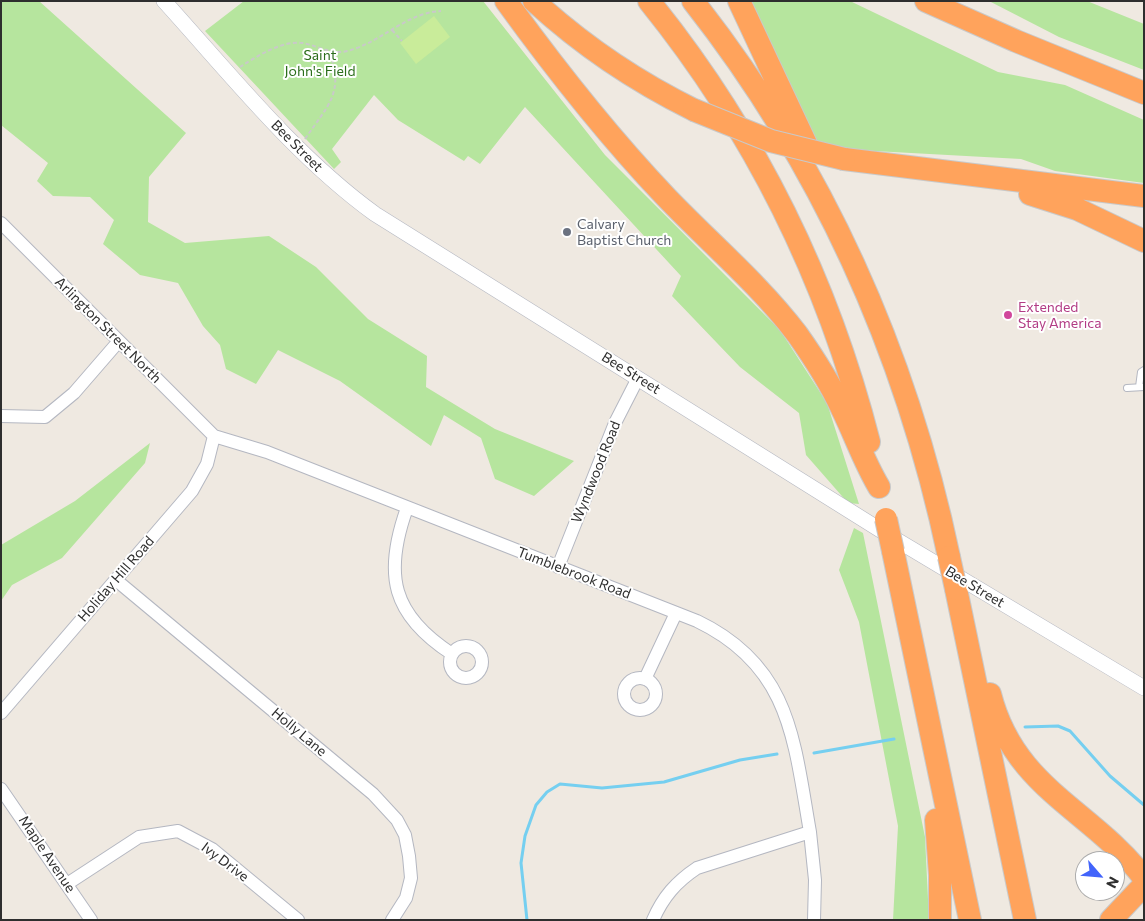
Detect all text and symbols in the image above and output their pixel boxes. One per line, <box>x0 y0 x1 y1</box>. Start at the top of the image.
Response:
park label: Saint John's Field <box>284 47 356 80</box>
street label: Bee Street <box>268 117 326 175</box>
place label: Calvary Baptist Church <box>577 216 671 248</box>
marker: Calvary Baptist Church <box>561 226 573 238</box>
street label: Arlington Street North <box>51 273 165 387</box>
place label: Extended Stay America <box>1018 299 1102 332</box>
marker: Extended Stay America <box>1002 309 1014 321</box>
street label: Bee Street <box>599 348 663 398</box>
street label: Wyndwood Road <box>568 419 624 525</box>
street label: Holiday Hill Road <box>74 533 158 625</box>
street label: Tumblebrook Road <box>515 544 633 602</box>
street label: Bee Street <box>942 563 1008 611</box>
street label: Holly Lane <box>268 704 330 760</box>
street label: Maple Avenue <box>15 812 79 896</box>
street label: Ivy Drive <box>198 839 252 885</box>
north arrow <box>1075 851 1125 901</box>
text: N <box>1103 874 1123 891</box>

